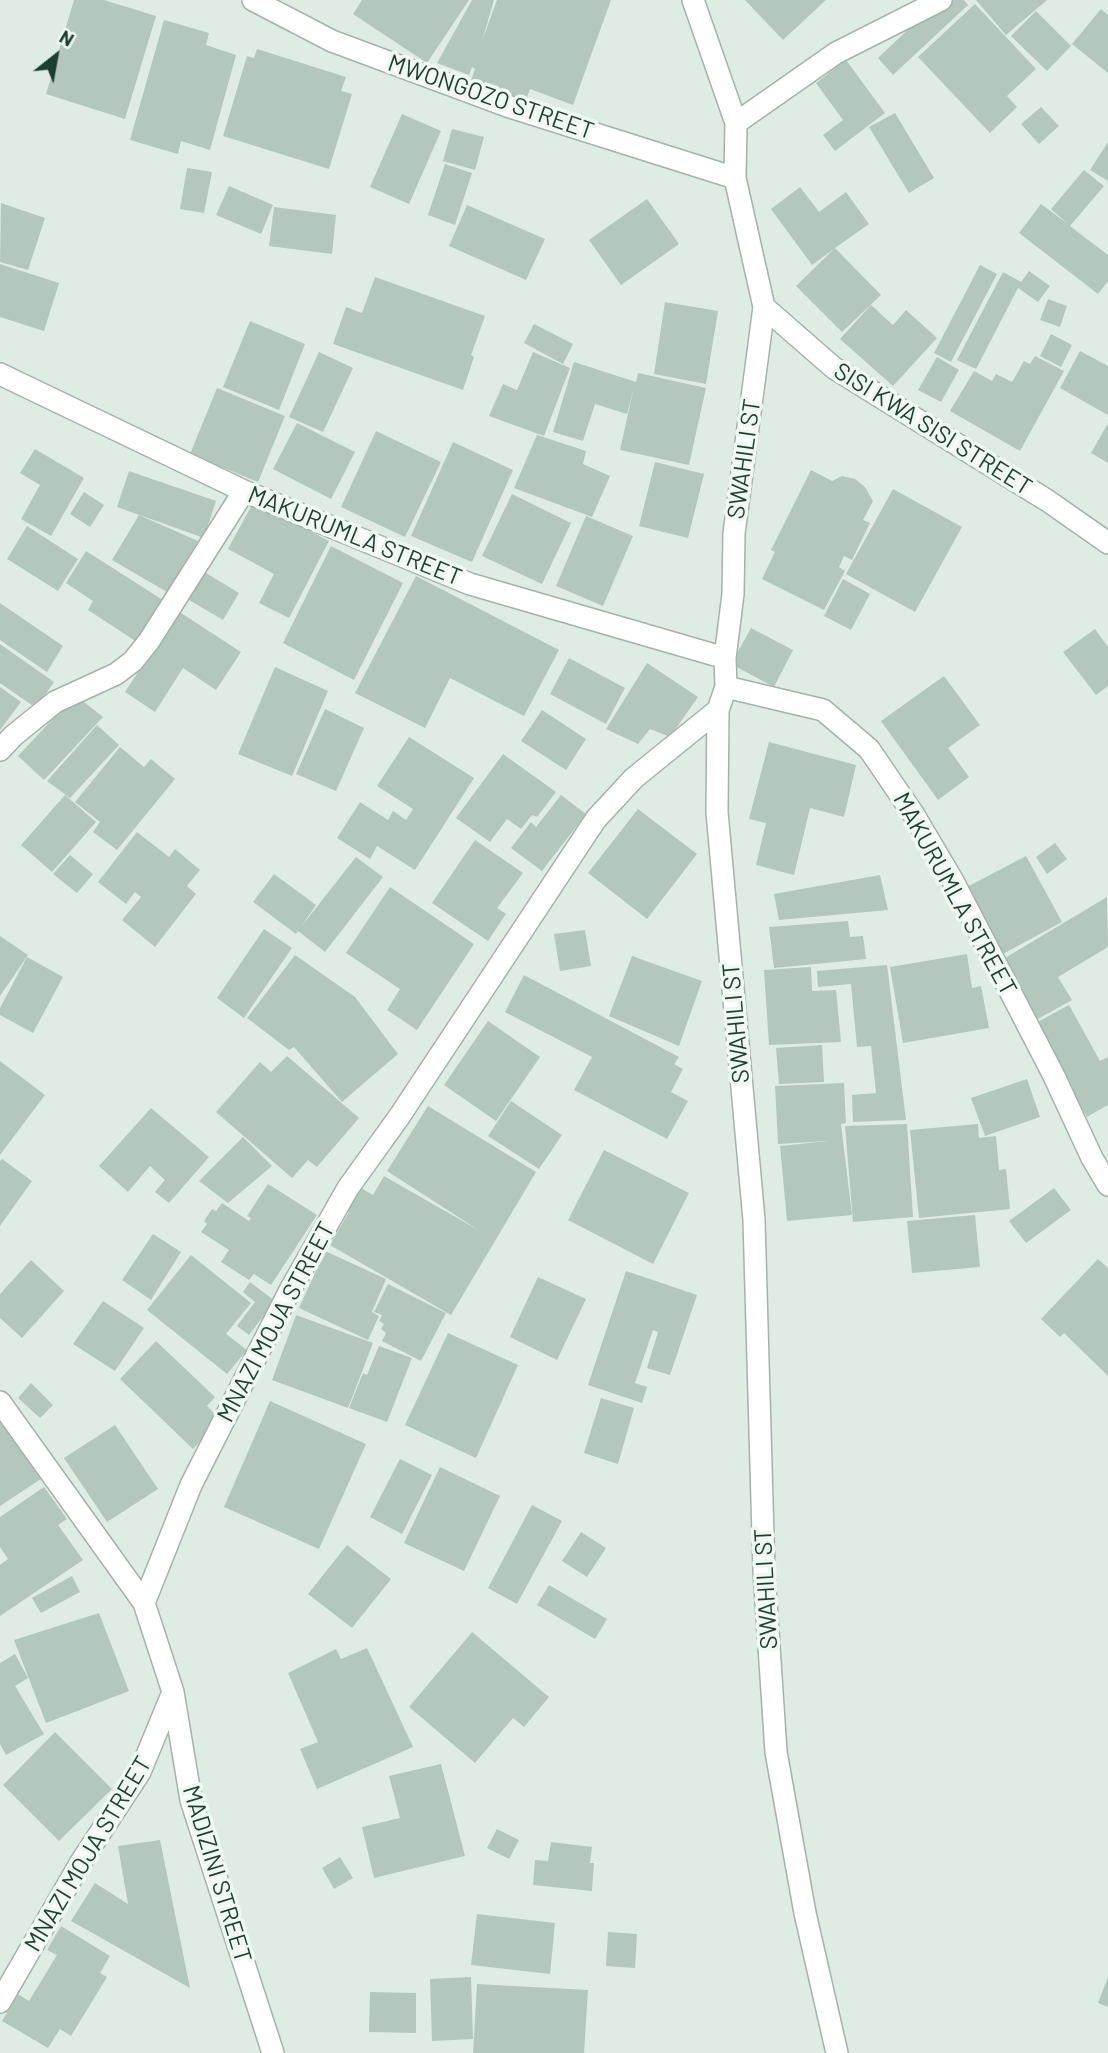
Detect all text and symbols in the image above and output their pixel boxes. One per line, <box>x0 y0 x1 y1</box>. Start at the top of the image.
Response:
north arrow <box>21 21 91 91</box>
text: N <box>56 24 78 51</box>
street label: MWONGOZO STREET <box>384 48 598 146</box>
street label: SISI KWA SISI STREET <box>829 356 1037 502</box>
street label: SWAHILI ST <box>721 397 767 521</box>
street label: MAKURUMLA STREET <box>244 480 466 592</box>
street label: MAKURUMLA STREET <box>887 787 1023 1001</box>
street label: SWAHILI ST <box>716 962 756 1084</box>
street label: MNAZI MOJA STREET <box>211 1217 341 1427</box>
street label: SWAHILI ST <box>748 1528 784 1650</box>
street label: MNAZI MOJA STREET <box>18 1751 158 1957</box>
street label: MADIZINI STREET <box>176 1782 258 1966</box>

